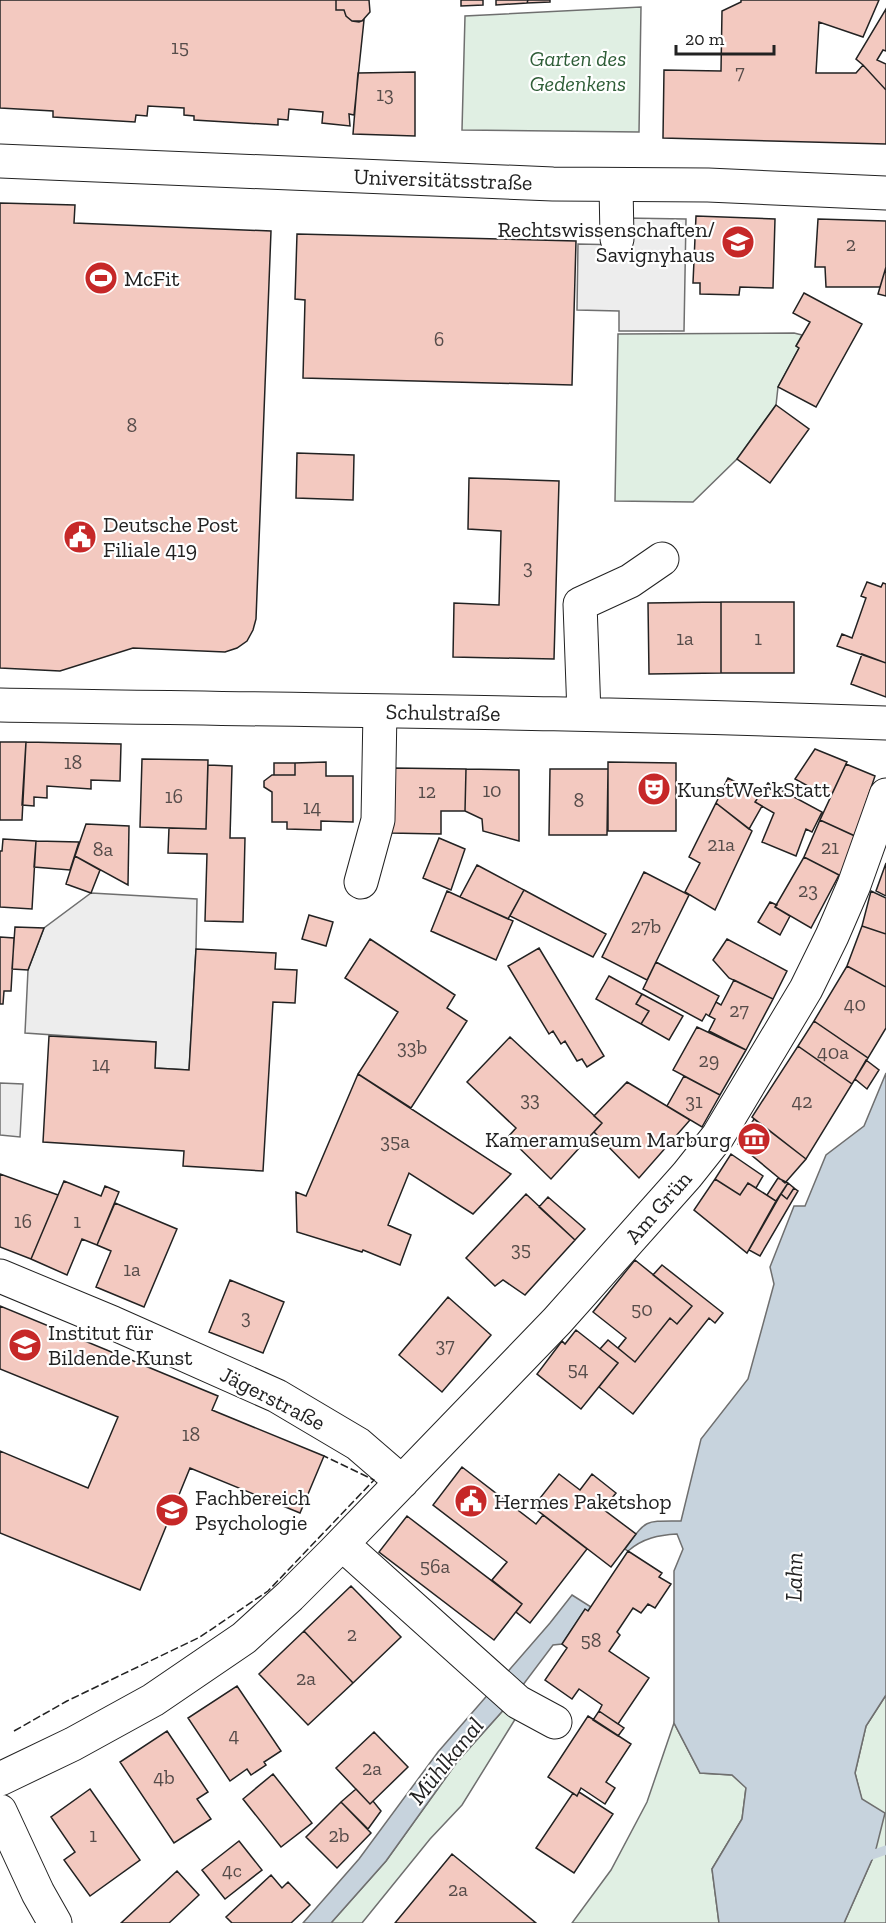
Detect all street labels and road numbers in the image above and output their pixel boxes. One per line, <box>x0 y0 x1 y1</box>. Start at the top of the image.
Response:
street label: Universitätsstraße <box>353 163 533 196</box>
street label: Schulstraße <box>385 698 501 727</box>
street label: Am Grün <box>619 1165 698 1249</box>
street label: Jägerstraße <box>216 1361 330 1436</box>

